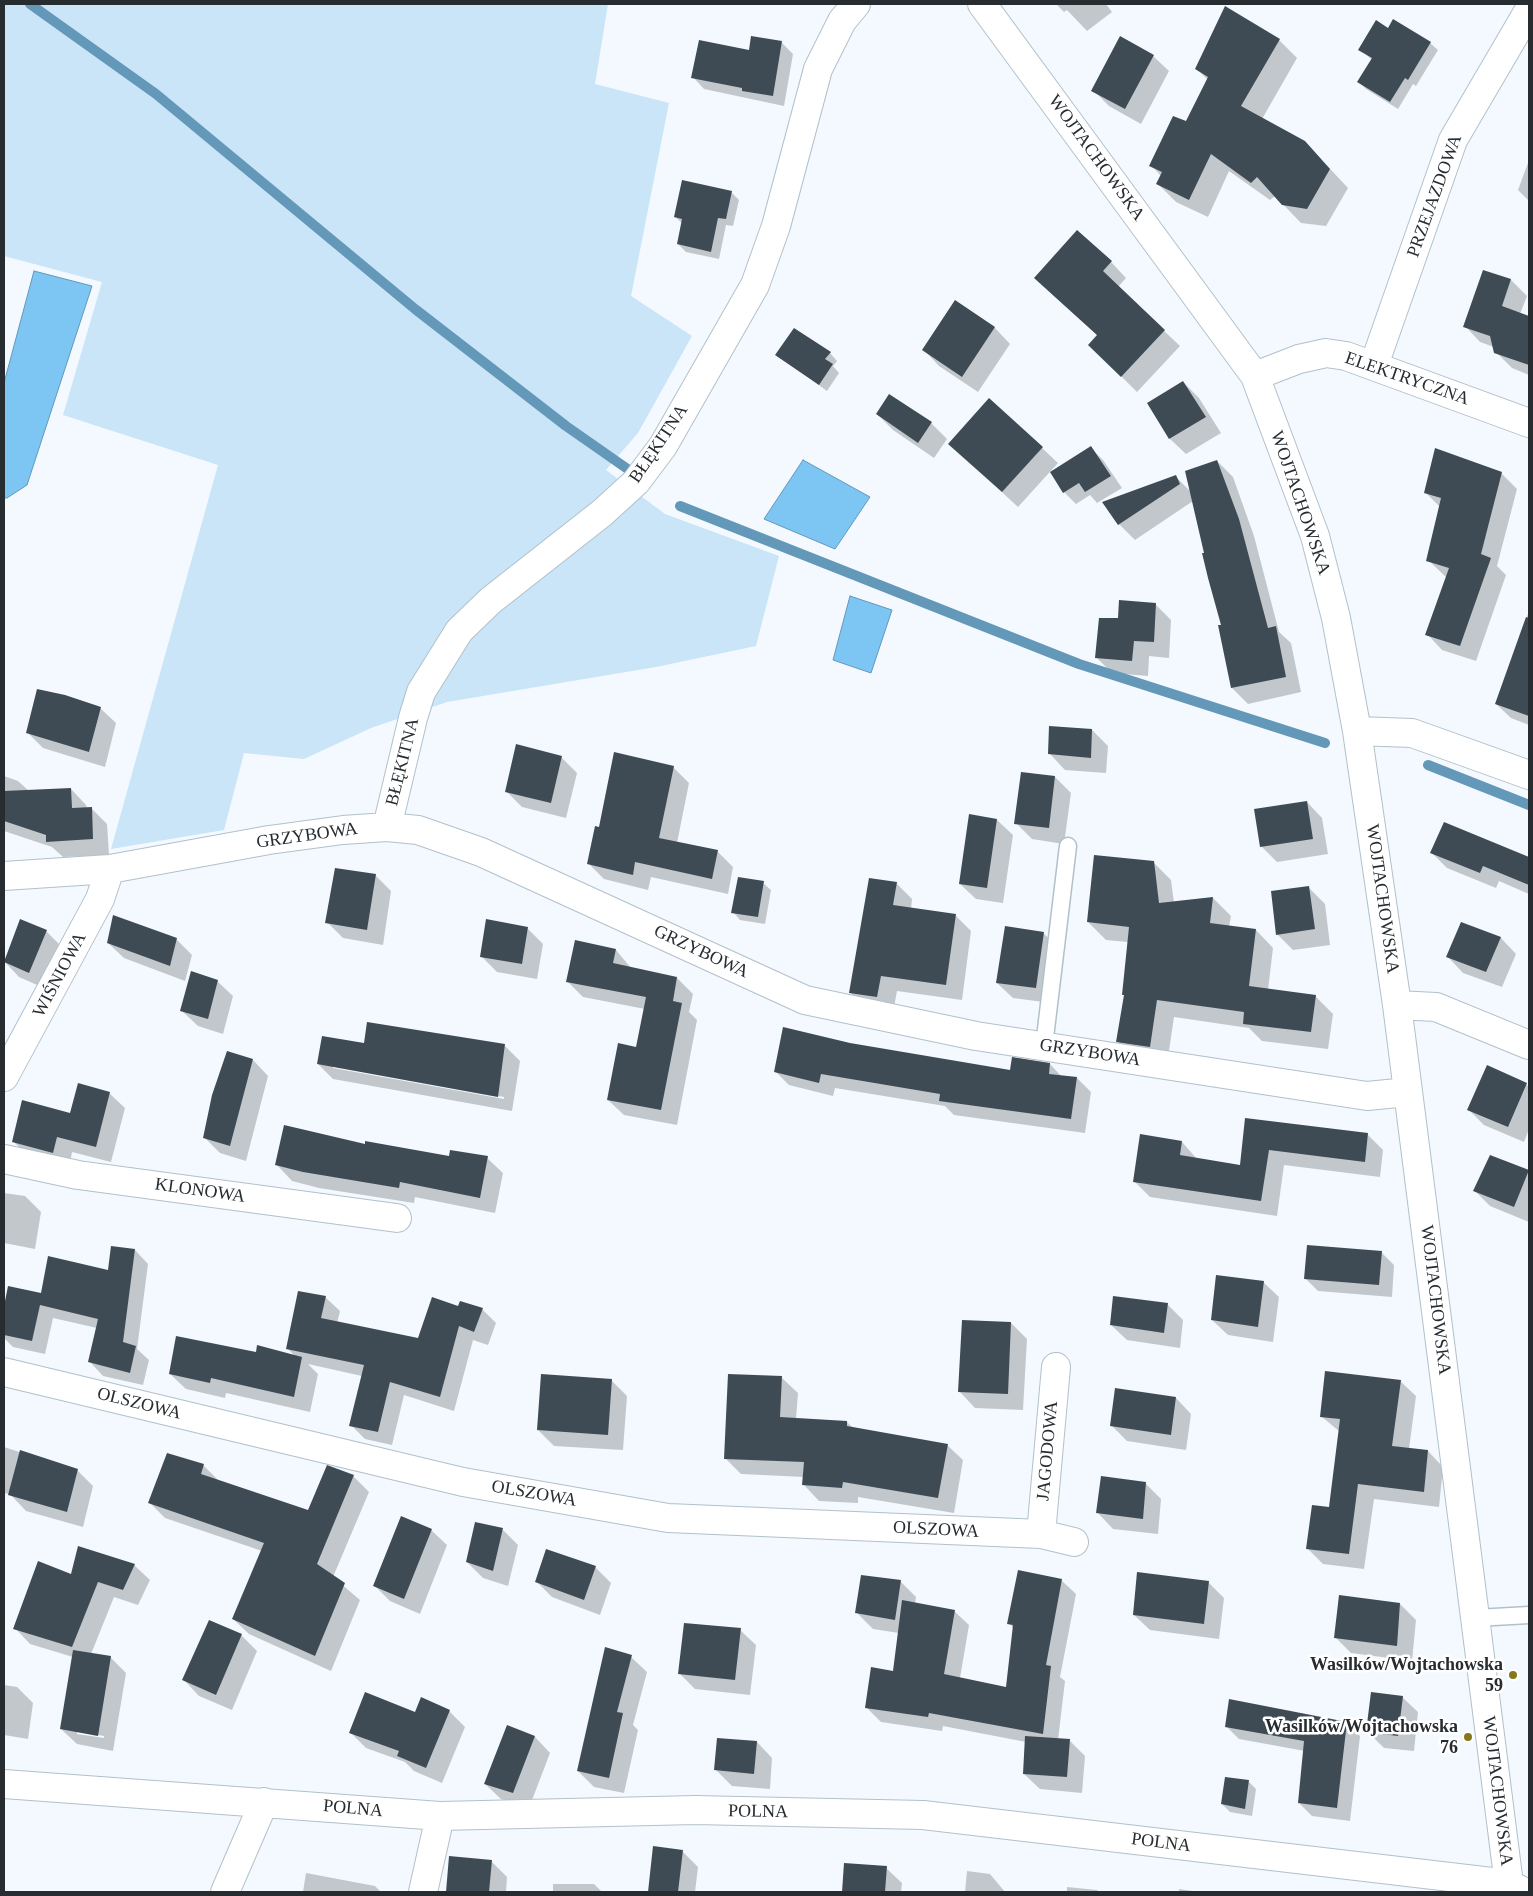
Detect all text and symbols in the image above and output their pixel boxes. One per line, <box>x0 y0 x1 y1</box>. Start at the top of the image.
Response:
street label: WOJTACHOWSKA <box>1043 91 1149 225</box>
street label: PRZEJAZDOWA <box>1403 132 1467 260</box>
street label: ELEKTRYCZNA <box>1342 348 1472 410</box>
street label: BŁĘKITNA <box>625 401 693 487</box>
street label: WOJTACHOWSKA <box>1265 428 1335 578</box>
street label: BŁĘKITNA <box>382 716 424 808</box>
street label: GRZYBOWA <box>255 818 359 854</box>
street label: WOJTACHOWSKA <box>1361 823 1403 975</box>
street label: GRZYBOWA <box>650 921 752 983</box>
street label: WIŚNIOWA <box>29 929 91 1021</box>
street label: GRZYBOWA <box>1038 1034 1142 1072</box>
street label: KLONOWA <box>153 1174 247 1208</box>
street label: WOJTACHOWSKA <box>1415 1224 1455 1376</box>
street label: OLSZOWA <box>95 1383 183 1425</box>
street label: JAGODOWA <box>1033 1400 1063 1502</box>
street label: OLSZOWA <box>490 1476 578 1512</box>
street label: OLSZOWA <box>892 1517 980 1543</box>
place label: Wasilków/Wojtachowska 59 <box>1310 1654 1503 1696</box>
marker: Wasilków/Wojtachowska 59 <box>1507 1669 1519 1681</box>
street label: WOJTACHOWSKA <box>1477 1715 1517 1867</box>
place label: Wasilków/Wojtachowska 76 <box>1265 1716 1458 1758</box>
marker: Wasilków/Wojtachowska 76 <box>1462 1731 1474 1743</box>
street label: POLNA <box>322 1796 384 1822</box>
street label: POLNA <box>728 1801 788 1823</box>
street label: POLNA <box>1130 1829 1192 1857</box>

